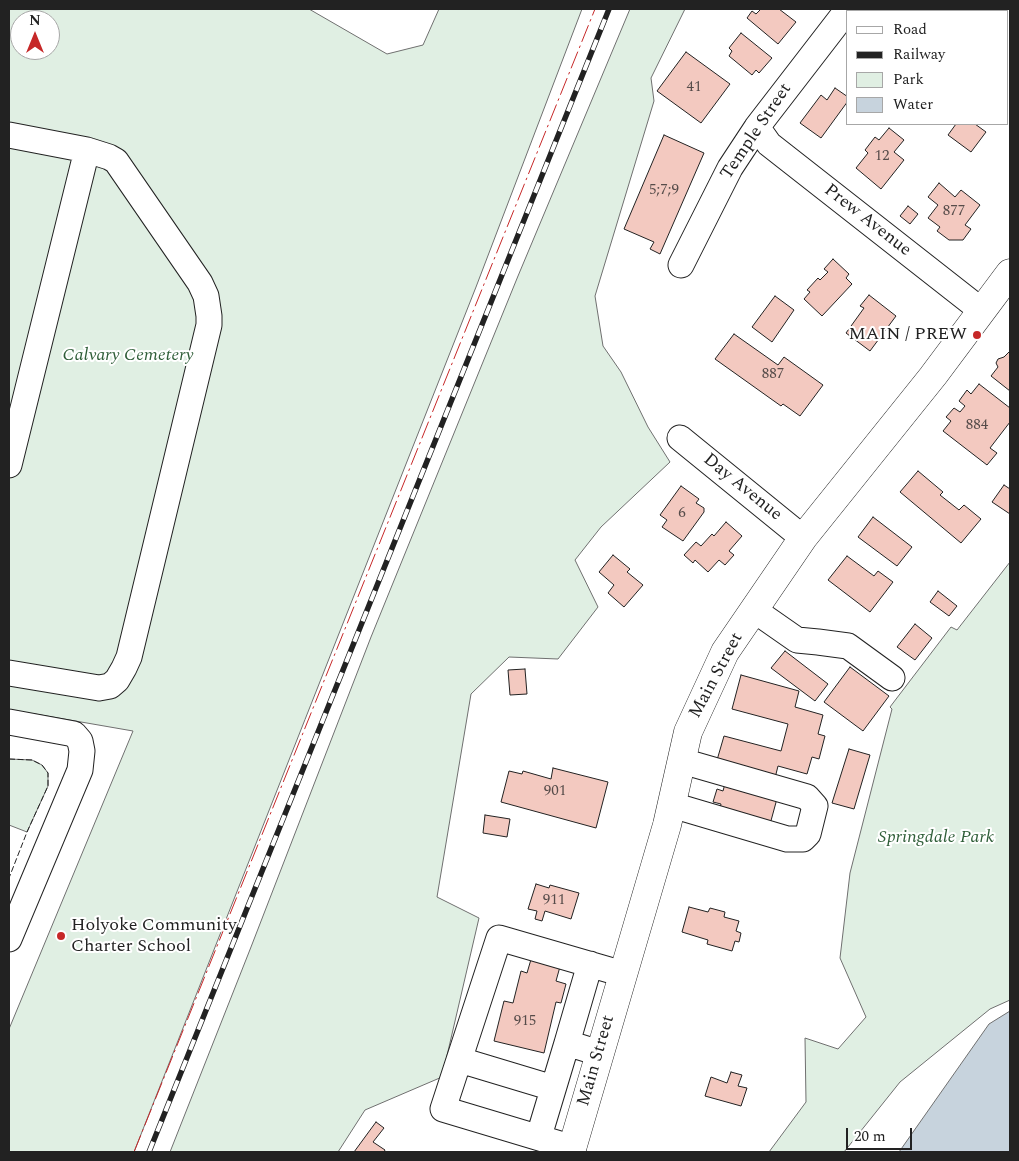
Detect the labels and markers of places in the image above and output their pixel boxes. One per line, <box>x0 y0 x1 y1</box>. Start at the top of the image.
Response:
place label: MAIN / PREW <box>849 324 967 346</box>
marker: MAIN / PREW <box>971 329 983 341</box>
place label: Holyoke Community Charter School <box>71 915 237 958</box>
marker: Holyoke Community Charter School <box>55 930 67 942</box>

